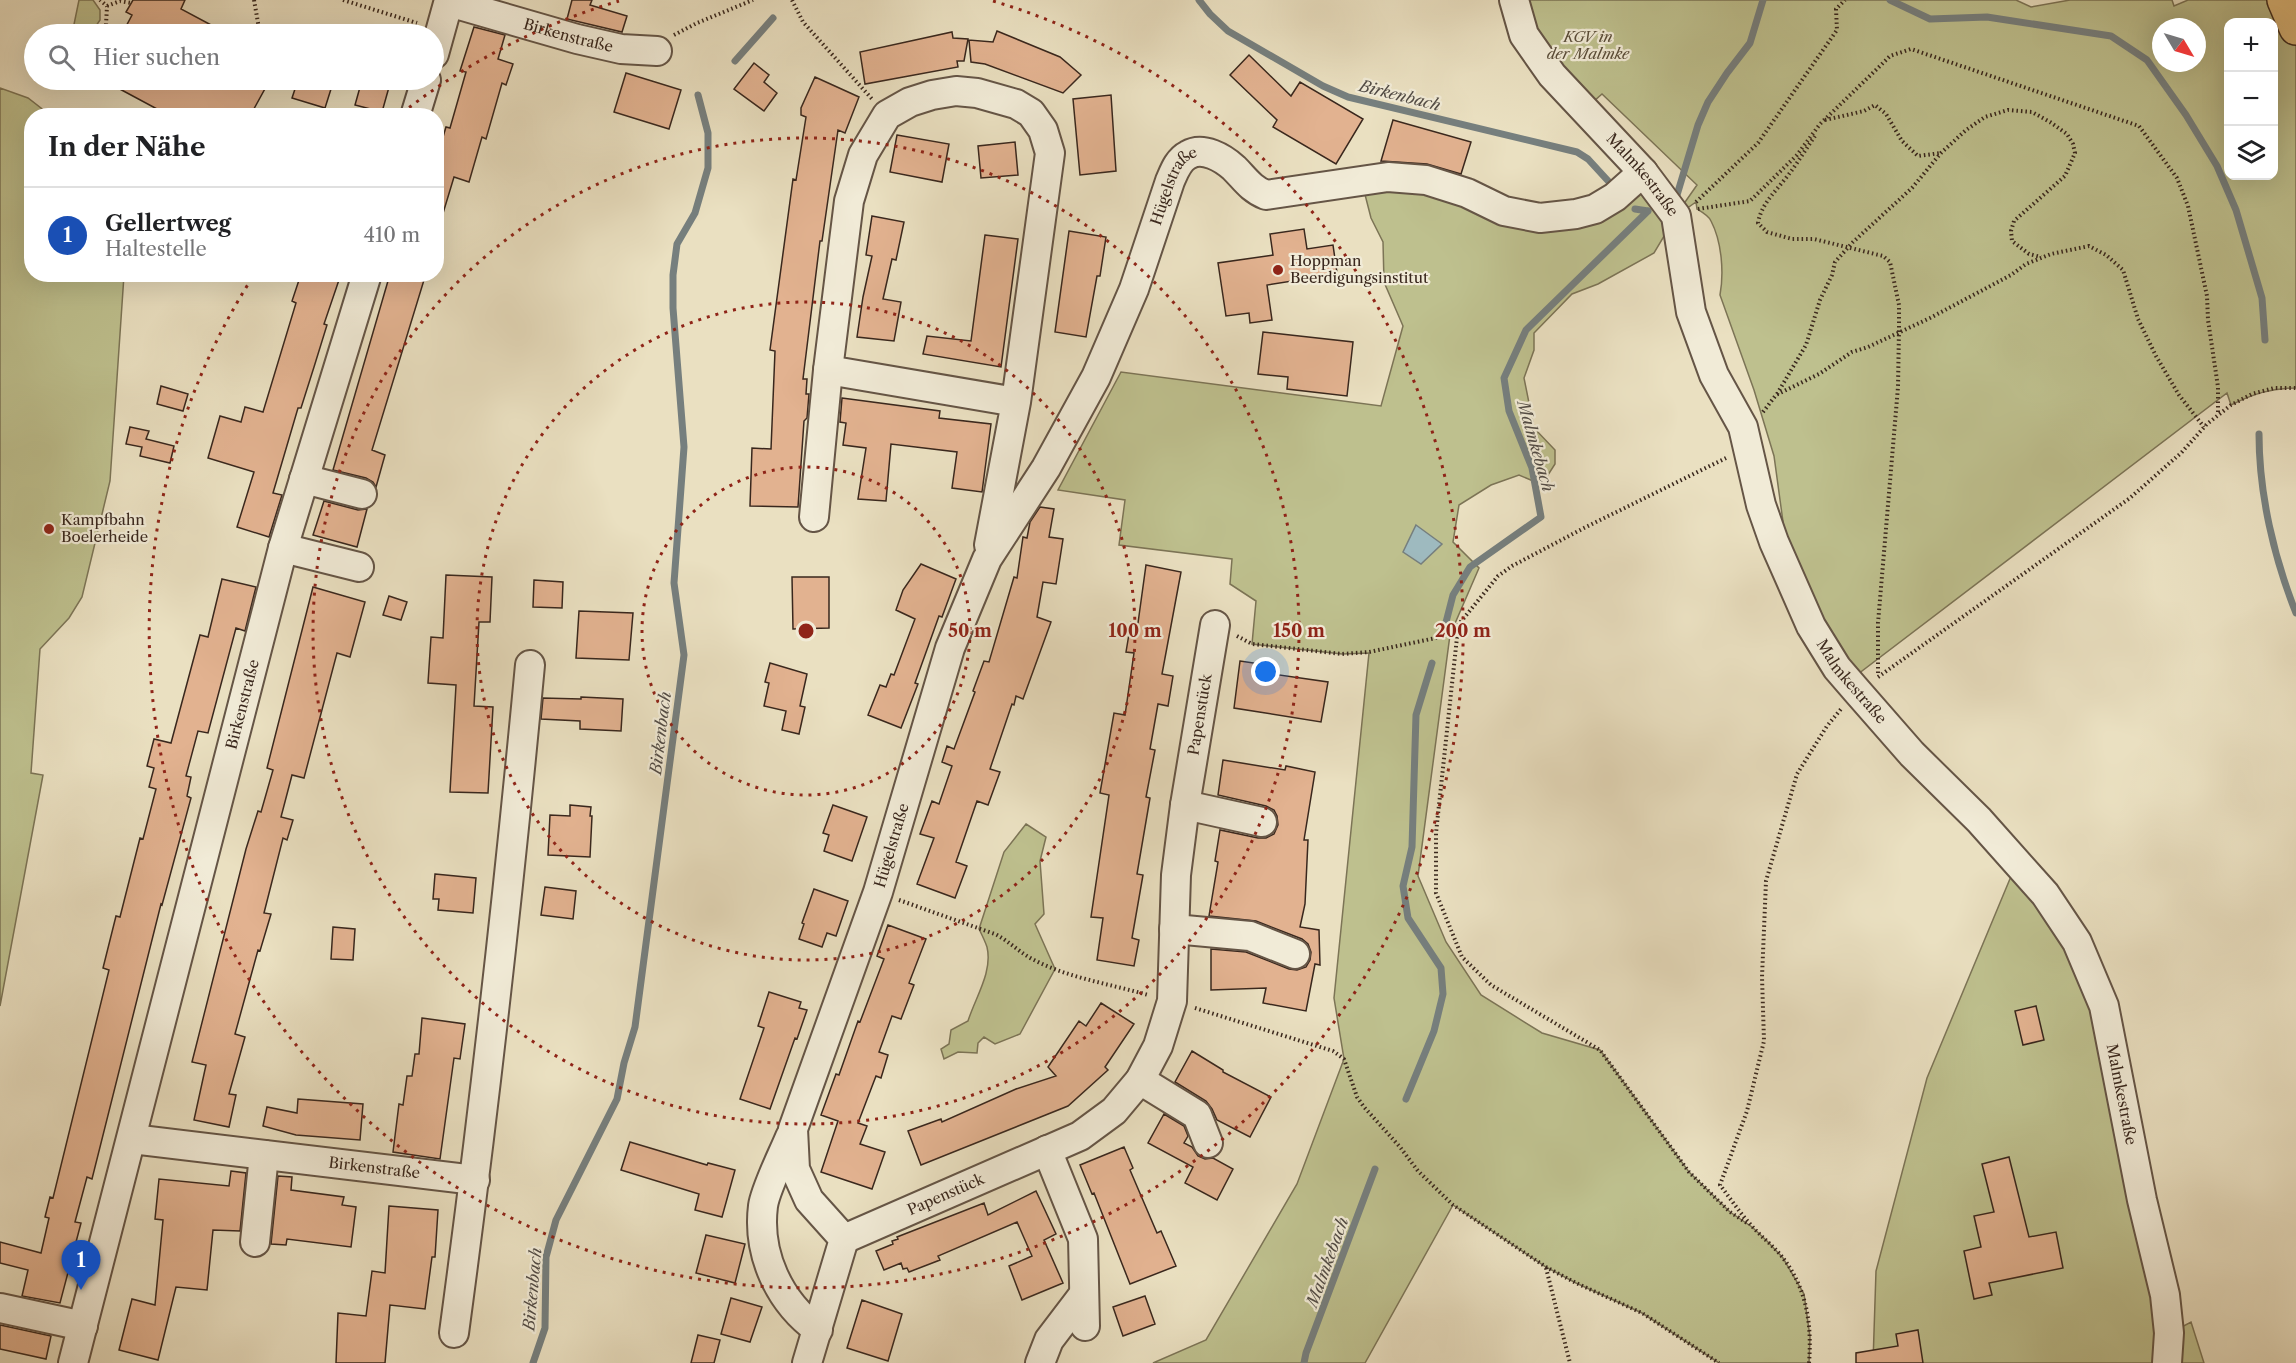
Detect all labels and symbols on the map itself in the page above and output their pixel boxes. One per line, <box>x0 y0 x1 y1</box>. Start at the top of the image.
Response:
street label: Birkenstraße <box>521 14 615 56</box>
north arrow <box>2152 18 2206 72</box>
park label: KGV in der Malmke <box>1547 27 1630 63</box>
water label: Birkenbach <box>1355 75 1443 115</box>
street label: Malmkestraße <box>1603 129 1683 220</box>
street label: Hügelstraße <box>1146 142 1199 227</box>
place label: Hoppman Beerdigungsinstitut <box>1290 251 1429 287</box>
marker: Hoppman Beerdigungsinstitut <box>1271 263 1285 277</box>
water label: Malmkebach <box>1513 396 1559 494</box>
place label: Kampfbahn Boelerheide <box>61 510 148 546</box>
marker: Kampfbahn Boelerheide <box>42 522 56 536</box>
text: 50 m <box>948 620 992 642</box>
text: 100 m <box>1108 620 1162 642</box>
text: 150 m <box>1273 620 1325 642</box>
text: 200 m <box>1435 620 1491 642</box>
centre of rings <box>796 621 816 641</box>
street label: Malmkestraße <box>1813 636 1891 727</box>
street label: Birkenstraße <box>222 657 263 751</box>
your location <box>1251 657 1280 686</box>
street label: Papenstück <box>1183 671 1216 757</box>
water label: Birkenbach <box>645 691 675 777</box>
street label: Hügelstraße <box>870 801 913 890</box>
street label: Malmkestraße <box>2103 1042 2141 1147</box>
street label: Birkenstraße <box>328 1153 421 1182</box>
street label: Papenstück <box>904 1169 988 1219</box>
water label: Malmkebach <box>1301 1214 1352 1311</box>
pin: 1 <box>62 1240 100 1290</box>
water label: Birkenbach <box>518 1247 546 1333</box>

